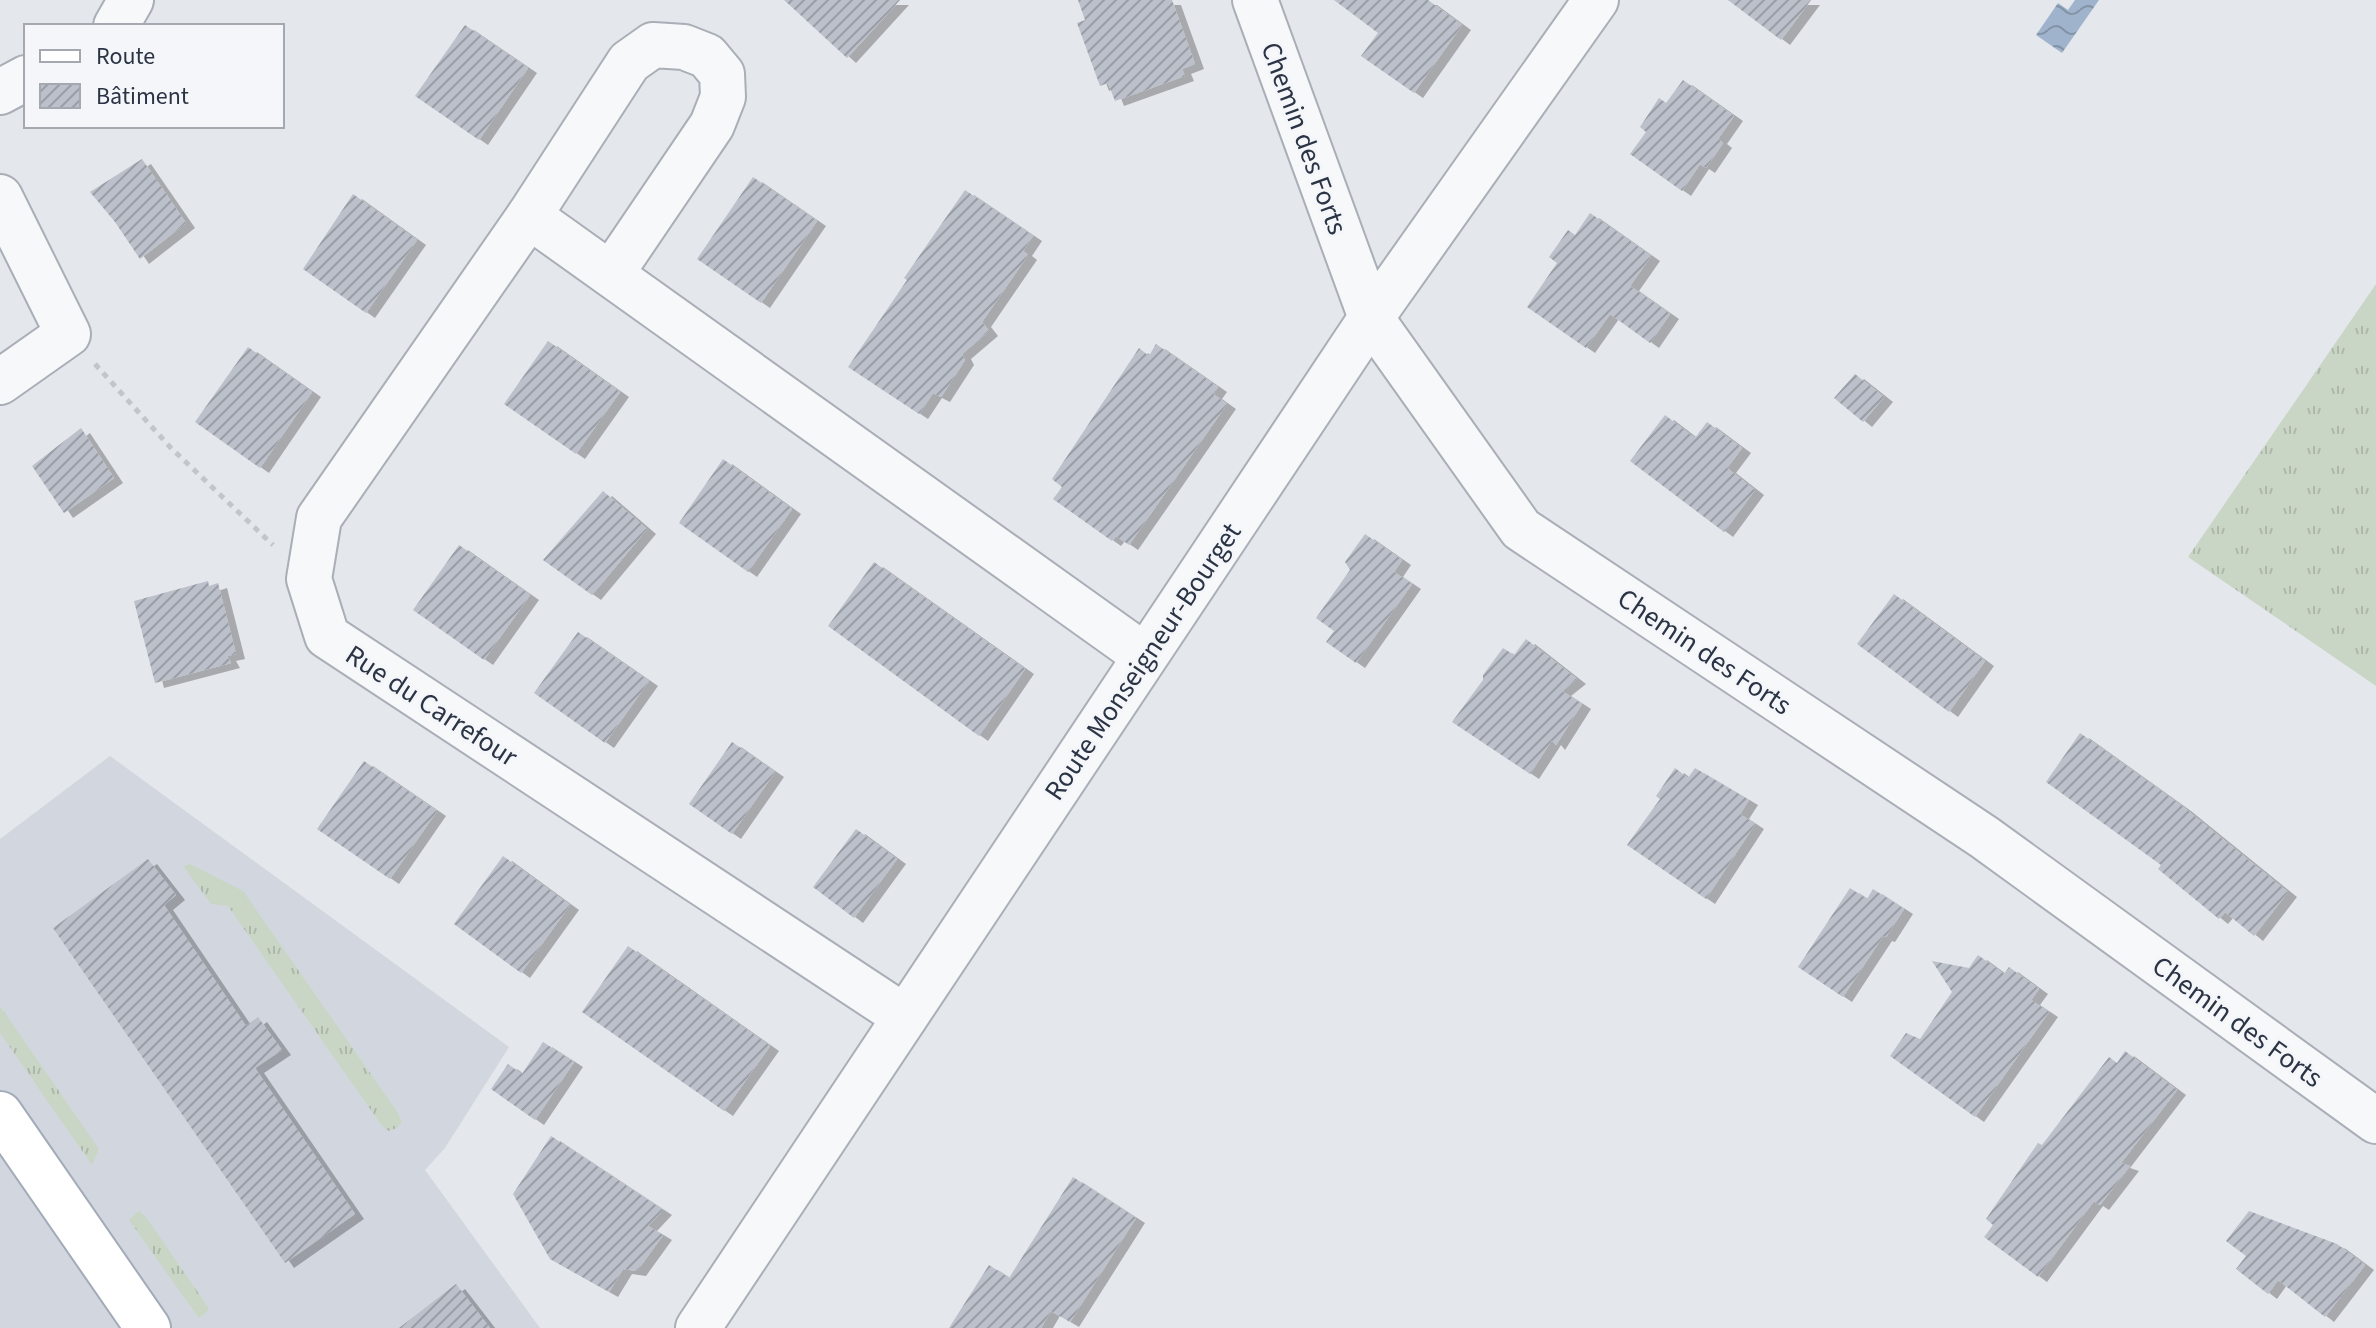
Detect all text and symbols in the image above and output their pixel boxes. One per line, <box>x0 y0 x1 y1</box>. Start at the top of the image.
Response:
legend <box>24 24 284 128</box>
street label: Chemin des Forts <box>1251 37 1357 240</box>
text: Route <box>96 39 155 74</box>
text: Bâtiment <box>96 79 189 114</box>
street label: Route Monseigneur-Bourget <box>1035 514 1251 808</box>
street label: Chemin des Forts <box>1609 579 1799 725</box>
street label: Rue du Carrefour <box>337 635 526 777</box>
street label: Chemin des Forts <box>2144 946 2331 1097</box>

